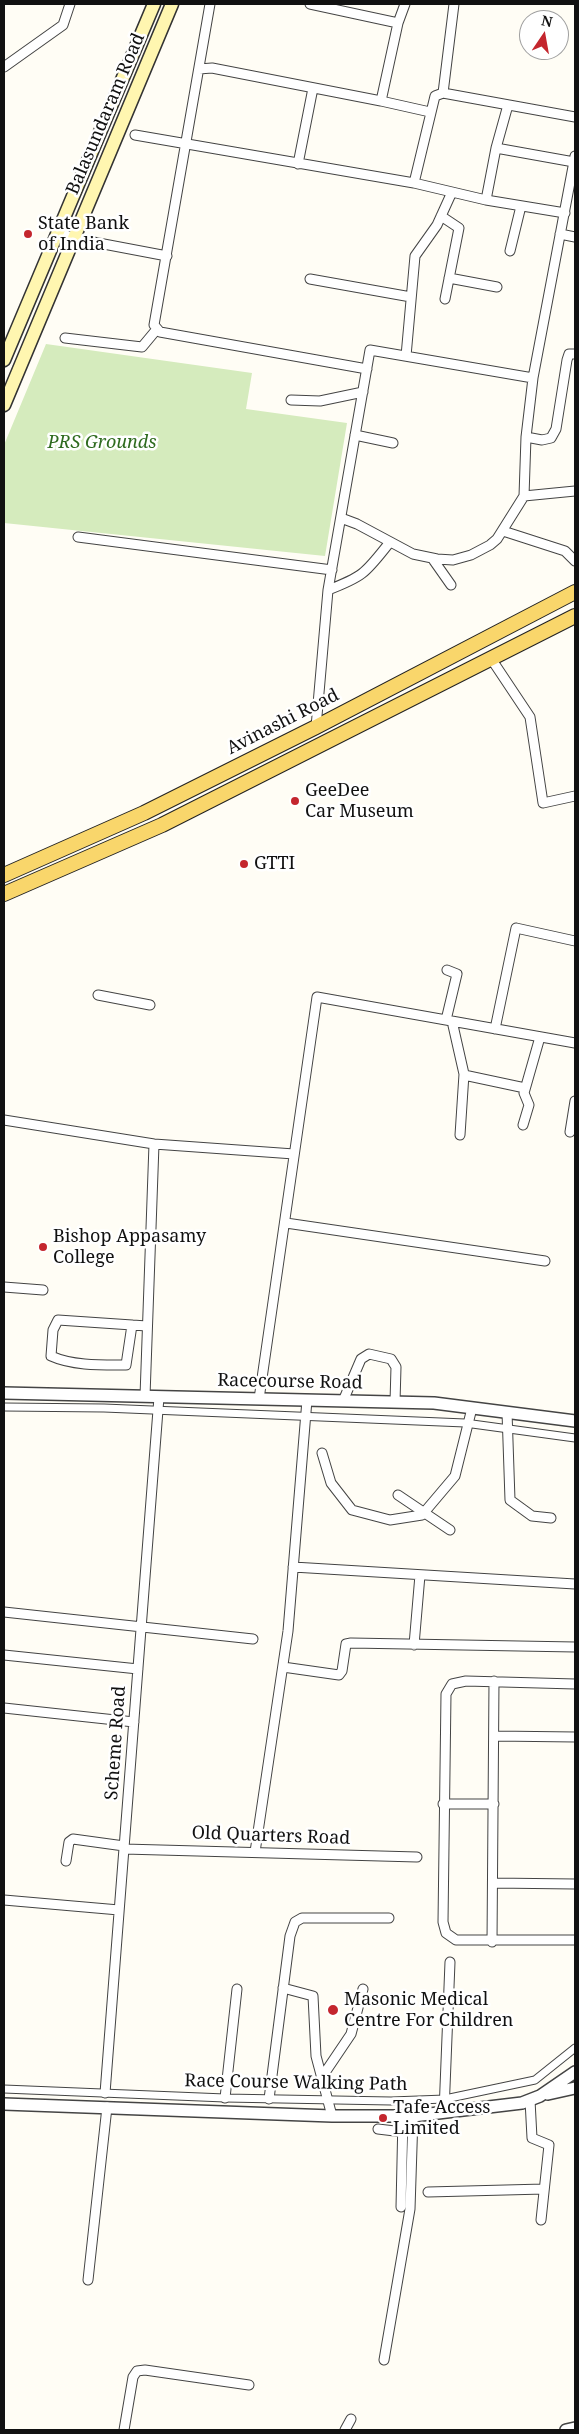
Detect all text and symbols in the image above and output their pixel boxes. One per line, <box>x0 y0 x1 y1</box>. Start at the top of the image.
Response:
north arrow <box>519 10 569 60</box>
text: N <box>540 10 554 31</box>
street label: Balasundaram Road <box>62 30 150 198</box>
place label: State Bank of India <box>38 213 129 255</box>
marker: State Bank of India <box>22 228 34 240</box>
park label: PRS Grounds <box>47 432 157 454</box>
street label: Avinashi Road <box>223 684 343 760</box>
place label: GeeDee Car Museum <box>305 780 414 822</box>
marker: GeeDee Car Museum <box>289 795 301 807</box>
place label: GTTI <box>254 853 295 875</box>
marker: GTTI <box>238 858 250 870</box>
place label: Bishop Appasamy College <box>53 1226 206 1268</box>
marker: Bishop Appasamy College <box>37 1241 49 1253</box>
street label: Racecourse Road <box>217 1370 363 1394</box>
street label: Scheme Road <box>101 1685 131 1801</box>
street label: Old Quarters Road <box>191 1822 351 1850</box>
place label: Masonic Medical Centre For Children <box>344 1989 513 2032</box>
marker: Masonic Medical Centre For Children <box>326 2003 340 2017</box>
street label: Race Course Walking Path <box>184 2070 408 2096</box>
place label: Tafe Access Limited <box>393 2097 490 2140</box>
marker: Tafe Access Limited <box>377 2112 389 2124</box>

